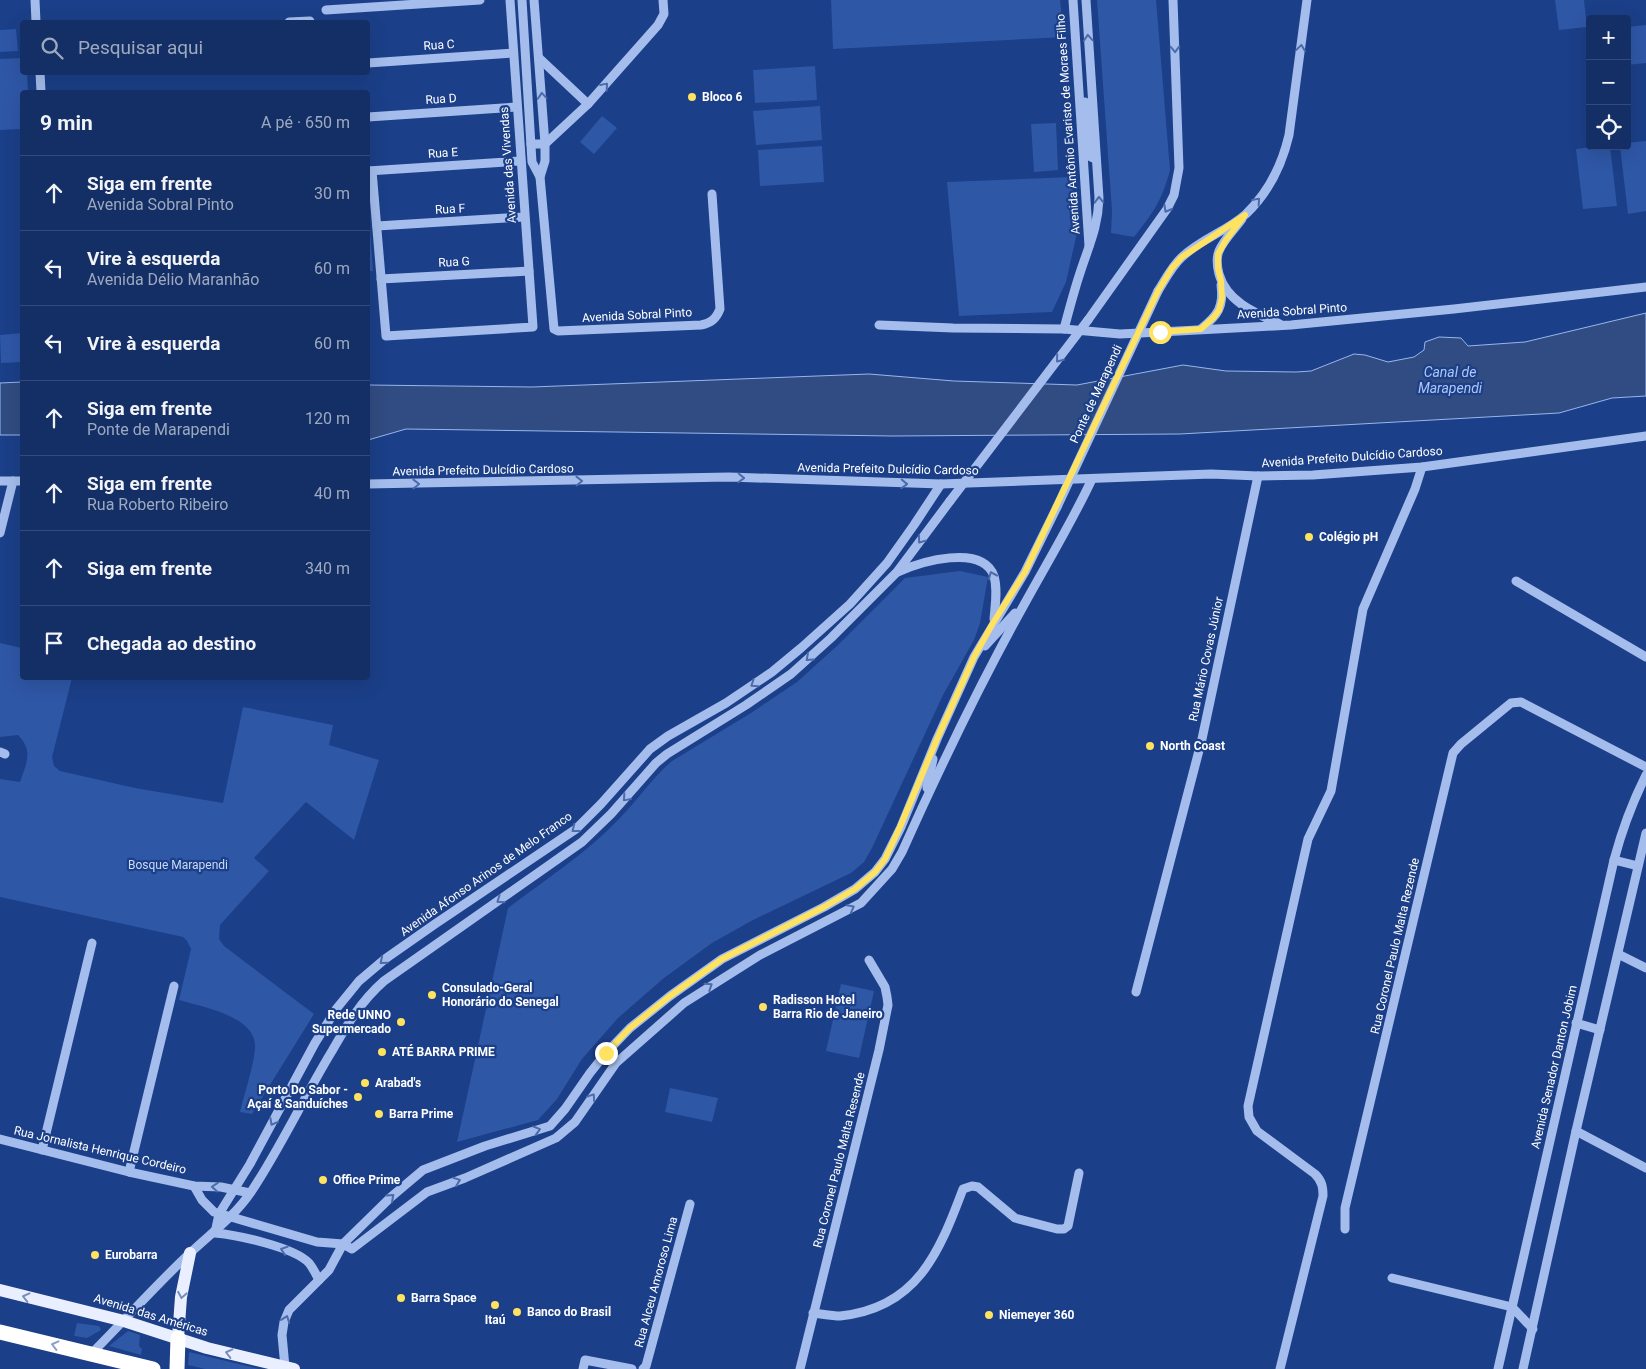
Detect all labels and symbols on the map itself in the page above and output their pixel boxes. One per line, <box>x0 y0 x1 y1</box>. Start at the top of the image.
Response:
street label: Avenida Antônio Evaristo de Moraes Filho <box>1053 13 1083 235</box>
one-way arrow <box>1083 33 1094 41</box>
street label: Rua C <box>423 37 455 53</box>
one-way arrow <box>1295 43 1306 51</box>
one-way arrow <box>1170 45 1181 53</box>
one-way arrow <box>599 82 608 91</box>
place label: Bloco 6 <box>702 90 743 104</box>
street label: Rua D <box>425 91 457 107</box>
one-way arrow <box>536 91 547 99</box>
marker: Bloco 6 <box>686 91 698 103</box>
street label: Avenida das Vivendas <box>497 106 519 224</box>
street label: Rua E <box>427 145 459 161</box>
one-way arrow <box>1093 195 1104 203</box>
one-way arrow <box>1251 198 1260 207</box>
street label: Rua F <box>435 201 466 217</box>
one-way arrow <box>1163 203 1173 212</box>
street label: Rua G <box>438 254 470 270</box>
street label: Avenida Sobral Pinto <box>1237 300 1348 322</box>
street label: Avenida Sobral Pinto <box>582 305 693 325</box>
route start <box>1149 321 1172 344</box>
street label: Ponte de Marapendi <box>1067 342 1125 446</box>
one-way arrow <box>1056 353 1064 362</box>
water label: Canal de Marapendi <box>1418 364 1483 396</box>
street label: Avenida Prefeito Dulcídio Cardoso <box>1261 444 1443 470</box>
street label: Avenida Prefeito Dulcídio Cardoso <box>797 460 979 478</box>
street label: Avenida Prefeito Dulcídio Cardoso <box>392 461 574 479</box>
one-way arrow <box>738 473 745 483</box>
one-way arrow <box>575 476 583 486</box>
one-way arrow <box>900 478 908 489</box>
one-way arrow <box>412 479 420 490</box>
place label: Colégio pH <box>1319 530 1378 544</box>
marker: Colégio pH <box>1303 531 1315 543</box>
one-way arrow <box>918 534 927 544</box>
one-way arrow <box>987 571 998 580</box>
street label: Rua Mário Covas Júnior <box>1186 595 1226 723</box>
one-way arrow <box>806 652 815 661</box>
one-way arrow <box>750 678 760 687</box>
place label: North Coast <box>1160 739 1225 753</box>
marker: North Coast <box>1144 740 1156 752</box>
one-way arrow <box>623 792 632 801</box>
street label: Avenida Afonso Arinos de Melo Franco <box>397 809 575 939</box>
one-way arrow <box>571 823 581 832</box>
street label: Rua Coronel Paulo Malta Rezende <box>1368 857 1422 1035</box>
park label: Bosque Marapendi <box>128 858 228 872</box>
one-way arrow <box>496 894 506 903</box>
one-way arrow <box>846 904 855 914</box>
one-way arrow <box>380 955 389 963</box>
place label: Consulado-Geral Honorário do Senegal <box>442 981 559 1009</box>
one-way arrow <box>703 983 712 992</box>
street label: Avenida Senador Danton Jobim <box>1528 984 1580 1150</box>
marker: Consulado-Geral Honorário do Senegal <box>426 989 438 1001</box>
place label: Radisson Hotel Barra Rio de Janeiro <box>773 993 883 1021</box>
marker: Radisson Hotel Barra Rio de Janeiro <box>757 1001 769 1013</box>
place label: Rede UNNO Supermercado <box>312 1008 391 1036</box>
marker: Rede UNNO Supermercado <box>395 1016 407 1028</box>
route end <box>595 1042 618 1065</box>
place label: ATÉ BARRA PRIME <box>392 1044 495 1059</box>
marker: ATÉ BARRA PRIME <box>376 1046 388 1058</box>
street label: Rua Coronel Paulo Malta Resende <box>810 1071 868 1249</box>
place label: Arabad's <box>375 1076 421 1090</box>
marker: Arabad's <box>359 1077 371 1089</box>
place label: Porto Do Sabor - Açaí & Sanduíches <box>247 1083 348 1111</box>
marker: Porto Do Sabor - Açaí & Sanduíches <box>352 1091 364 1103</box>
one-way arrow <box>586 1094 595 1103</box>
place label: Barra Prime <box>389 1107 454 1121</box>
marker: Barra Prime <box>373 1108 385 1120</box>
one-way arrow <box>269 1117 279 1126</box>
street label: Rua Jornalista Henrique Cordeiro <box>12 1123 188 1177</box>
one-way arrow <box>532 1125 540 1135</box>
place label: Office Prime <box>333 1173 401 1187</box>
marker: Office Prime <box>317 1174 329 1186</box>
one-way arrow <box>452 1177 461 1187</box>
one-way arrow <box>210 1181 218 1192</box>
one-way arrow <box>386 1194 395 1203</box>
street label: Rua Alceu Amoroso Lima <box>632 1215 680 1349</box>
one-way arrow <box>280 1246 288 1256</box>
place label: Eurobarra <box>105 1248 158 1262</box>
marker: Eurobarra <box>89 1249 101 1261</box>
street label: Avenida das Américas <box>92 1291 210 1339</box>
one-way arrow <box>177 1291 187 1300</box>
place label: Barra Space <box>411 1291 477 1305</box>
one-way arrow <box>21 1292 30 1303</box>
marker: Barra Space <box>395 1292 407 1304</box>
marker: Itaú <box>489 1299 501 1311</box>
place label: Banco do Brasil <box>527 1305 611 1319</box>
marker: Banco do Brasil <box>511 1306 523 1318</box>
place label: Niemeyer 360 <box>999 1308 1075 1322</box>
marker: Niemeyer 360 <box>983 1309 995 1321</box>
place label: Itaú <box>485 1313 506 1327</box>
one-way arrow <box>280 1315 290 1324</box>
one-way arrow <box>50 1340 59 1351</box>
one-way arrow <box>225 1348 234 1359</box>

